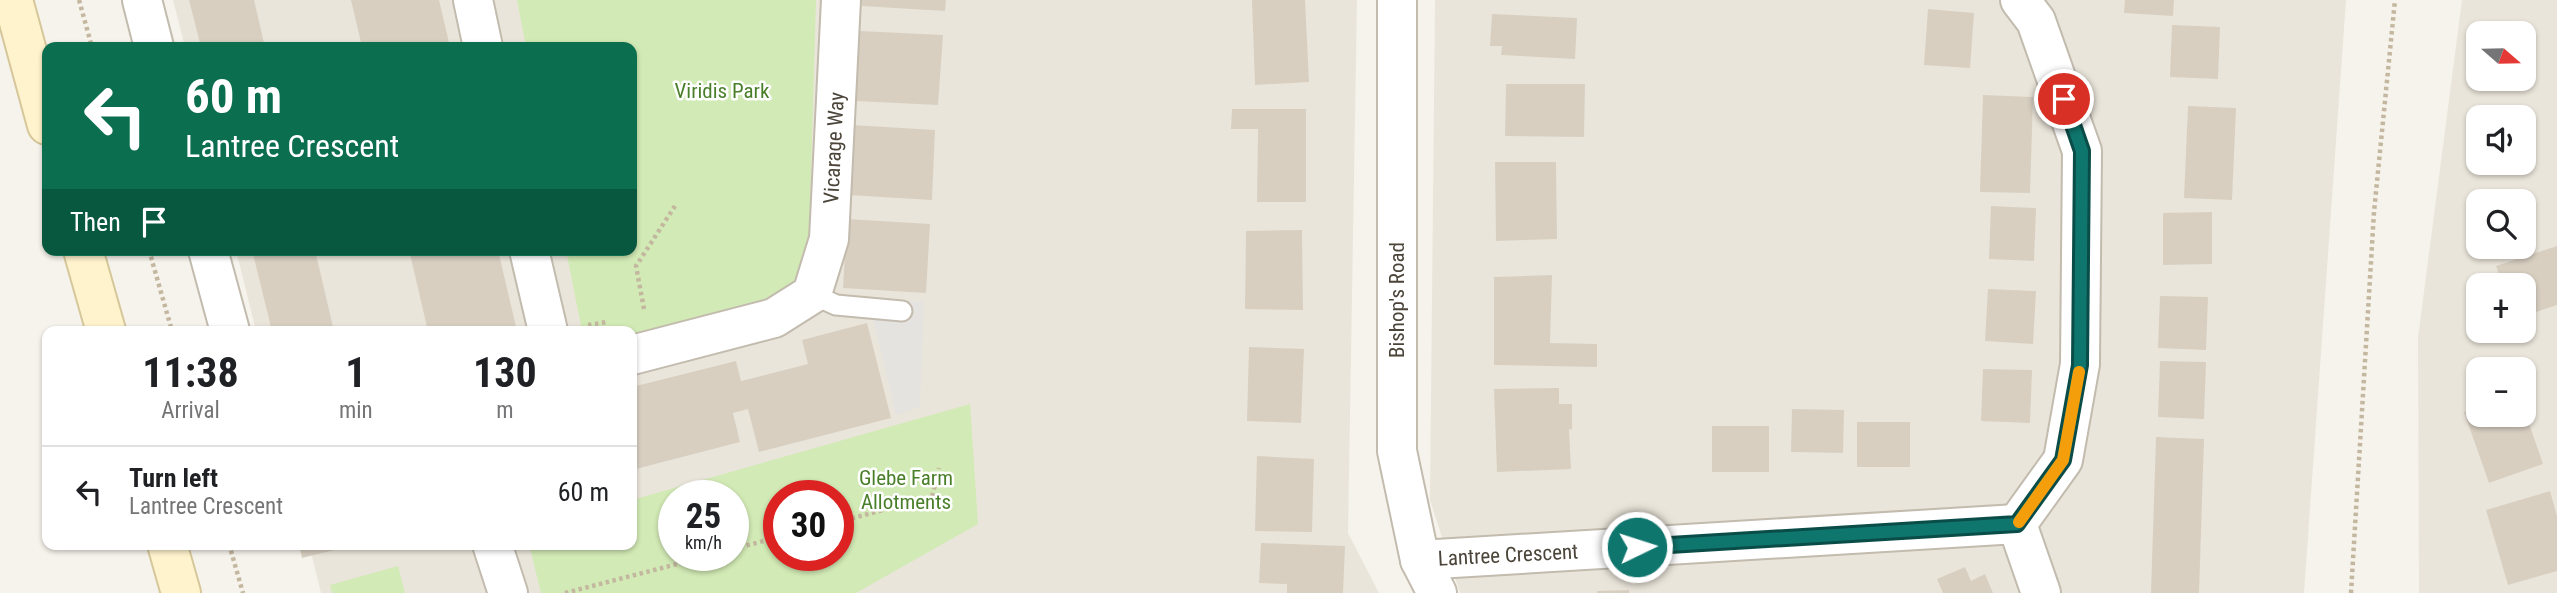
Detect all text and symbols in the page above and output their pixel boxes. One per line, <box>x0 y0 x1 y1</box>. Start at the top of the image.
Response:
north arrow <box>2466 21 2536 91</box>
map controls <box>2466 21 2536 427</box>
text: 60 m <box>185 68 282 125</box>
pin <box>2034 69 2094 129</box>
icon: left <box>70 70 161 161</box>
park label: Viridis Park <box>675 79 770 103</box>
icon: arrive <box>2045 80 2083 118</box>
street label: Vicarage Way <box>819 91 849 204</box>
button: sound <box>2466 105 2536 175</box>
text: Lantree Crescent <box>185 127 399 165</box>
button: search <box>2466 189 2536 259</box>
icon: arrive <box>135 203 173 241</box>
text: Then <box>70 207 121 237</box>
street label: Bishop's Road <box>1385 242 1409 358</box>
button: + <box>2466 273 2536 343</box>
text: 11:38 <box>142 348 239 397</box>
text: 1 <box>345 348 366 397</box>
text: 130 <box>473 348 537 397</box>
button: − <box>2466 357 2536 427</box>
text: Arrival <box>161 397 220 424</box>
text: min <box>339 397 373 424</box>
text: m <box>496 397 513 424</box>
text: Turn left <box>129 463 218 493</box>
park label: Glebe Farm Allotments <box>859 466 953 514</box>
icon: left <box>70 473 108 511</box>
text: 60 m <box>558 477 609 507</box>
speed limit sign: 30 <box>763 480 854 571</box>
text: Lantree Crescent <box>129 493 283 520</box>
text: 25 <box>686 496 721 537</box>
position arrow <box>1600 510 1674 584</box>
text: km/h <box>685 532 722 553</box>
street label: Lantree Crescent <box>1437 539 1579 571</box>

